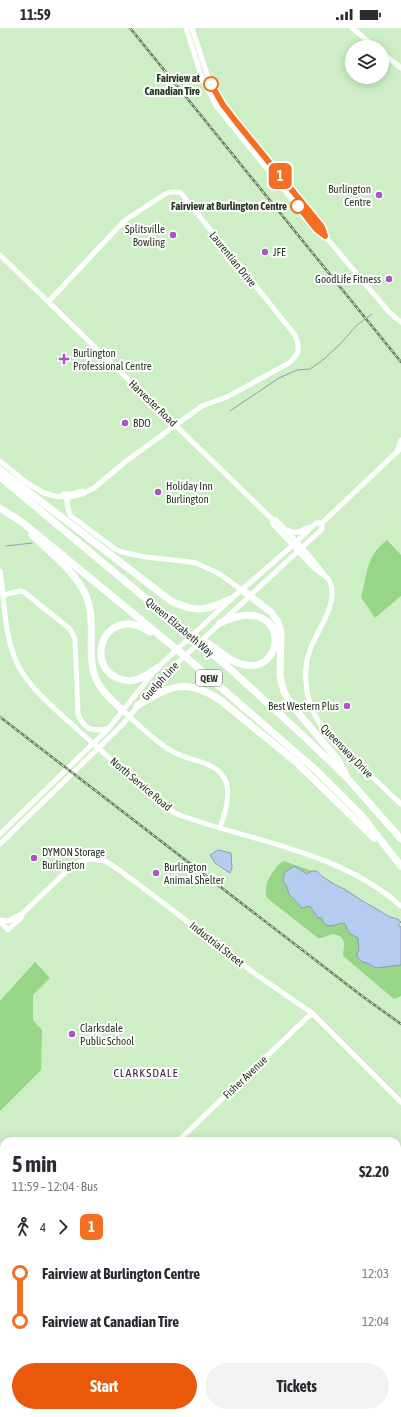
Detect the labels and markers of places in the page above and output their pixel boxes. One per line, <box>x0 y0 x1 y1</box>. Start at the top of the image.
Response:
place label: Fairview at Canadian Tire <box>144 72 201 97</box>
marker: Fairview at Canadian Tire <box>203 76 219 92</box>
place label: Burlington Centre <box>328 183 371 208</box>
marker: Burlington Centre <box>374 190 384 200</box>
marker: Fairview at Burlington Centre <box>290 198 306 214</box>
place label: Fairview at Burlington Centre <box>171 200 287 212</box>
place label: Splitsville Bowling <box>125 223 165 248</box>
marker: Splitsville Bowling <box>168 230 178 240</box>
place label: JFE <box>273 246 286 258</box>
marker: JFE <box>260 247 270 257</box>
place label: GoodLife Fitness <box>315 273 381 285</box>
marker: GoodLife Fitness <box>384 274 394 284</box>
place label: Burlington Professional Centre <box>73 347 152 372</box>
marker: Burlington Professional Centre <box>58 353 70 365</box>
place label: BDO <box>133 417 151 429</box>
marker: BDO <box>120 418 130 428</box>
place label: Holiday Inn Burlington <box>166 480 213 505</box>
marker: Holiday Inn Burlington <box>153 487 163 497</box>
place label: Best Western Plus <box>268 700 339 712</box>
marker: Best Western Plus <box>342 701 352 711</box>
place label: DYMON Storage Burlington <box>42 846 105 871</box>
marker: DYMON Storage Burlington <box>29 853 39 863</box>
place label: Burlington Animal Shelter <box>164 861 225 886</box>
marker: Burlington Animal Shelter <box>151 868 161 878</box>
place label: Clarksdale Public School <box>80 1022 134 1047</box>
marker: Clarksdale Public School <box>67 1029 77 1039</box>

